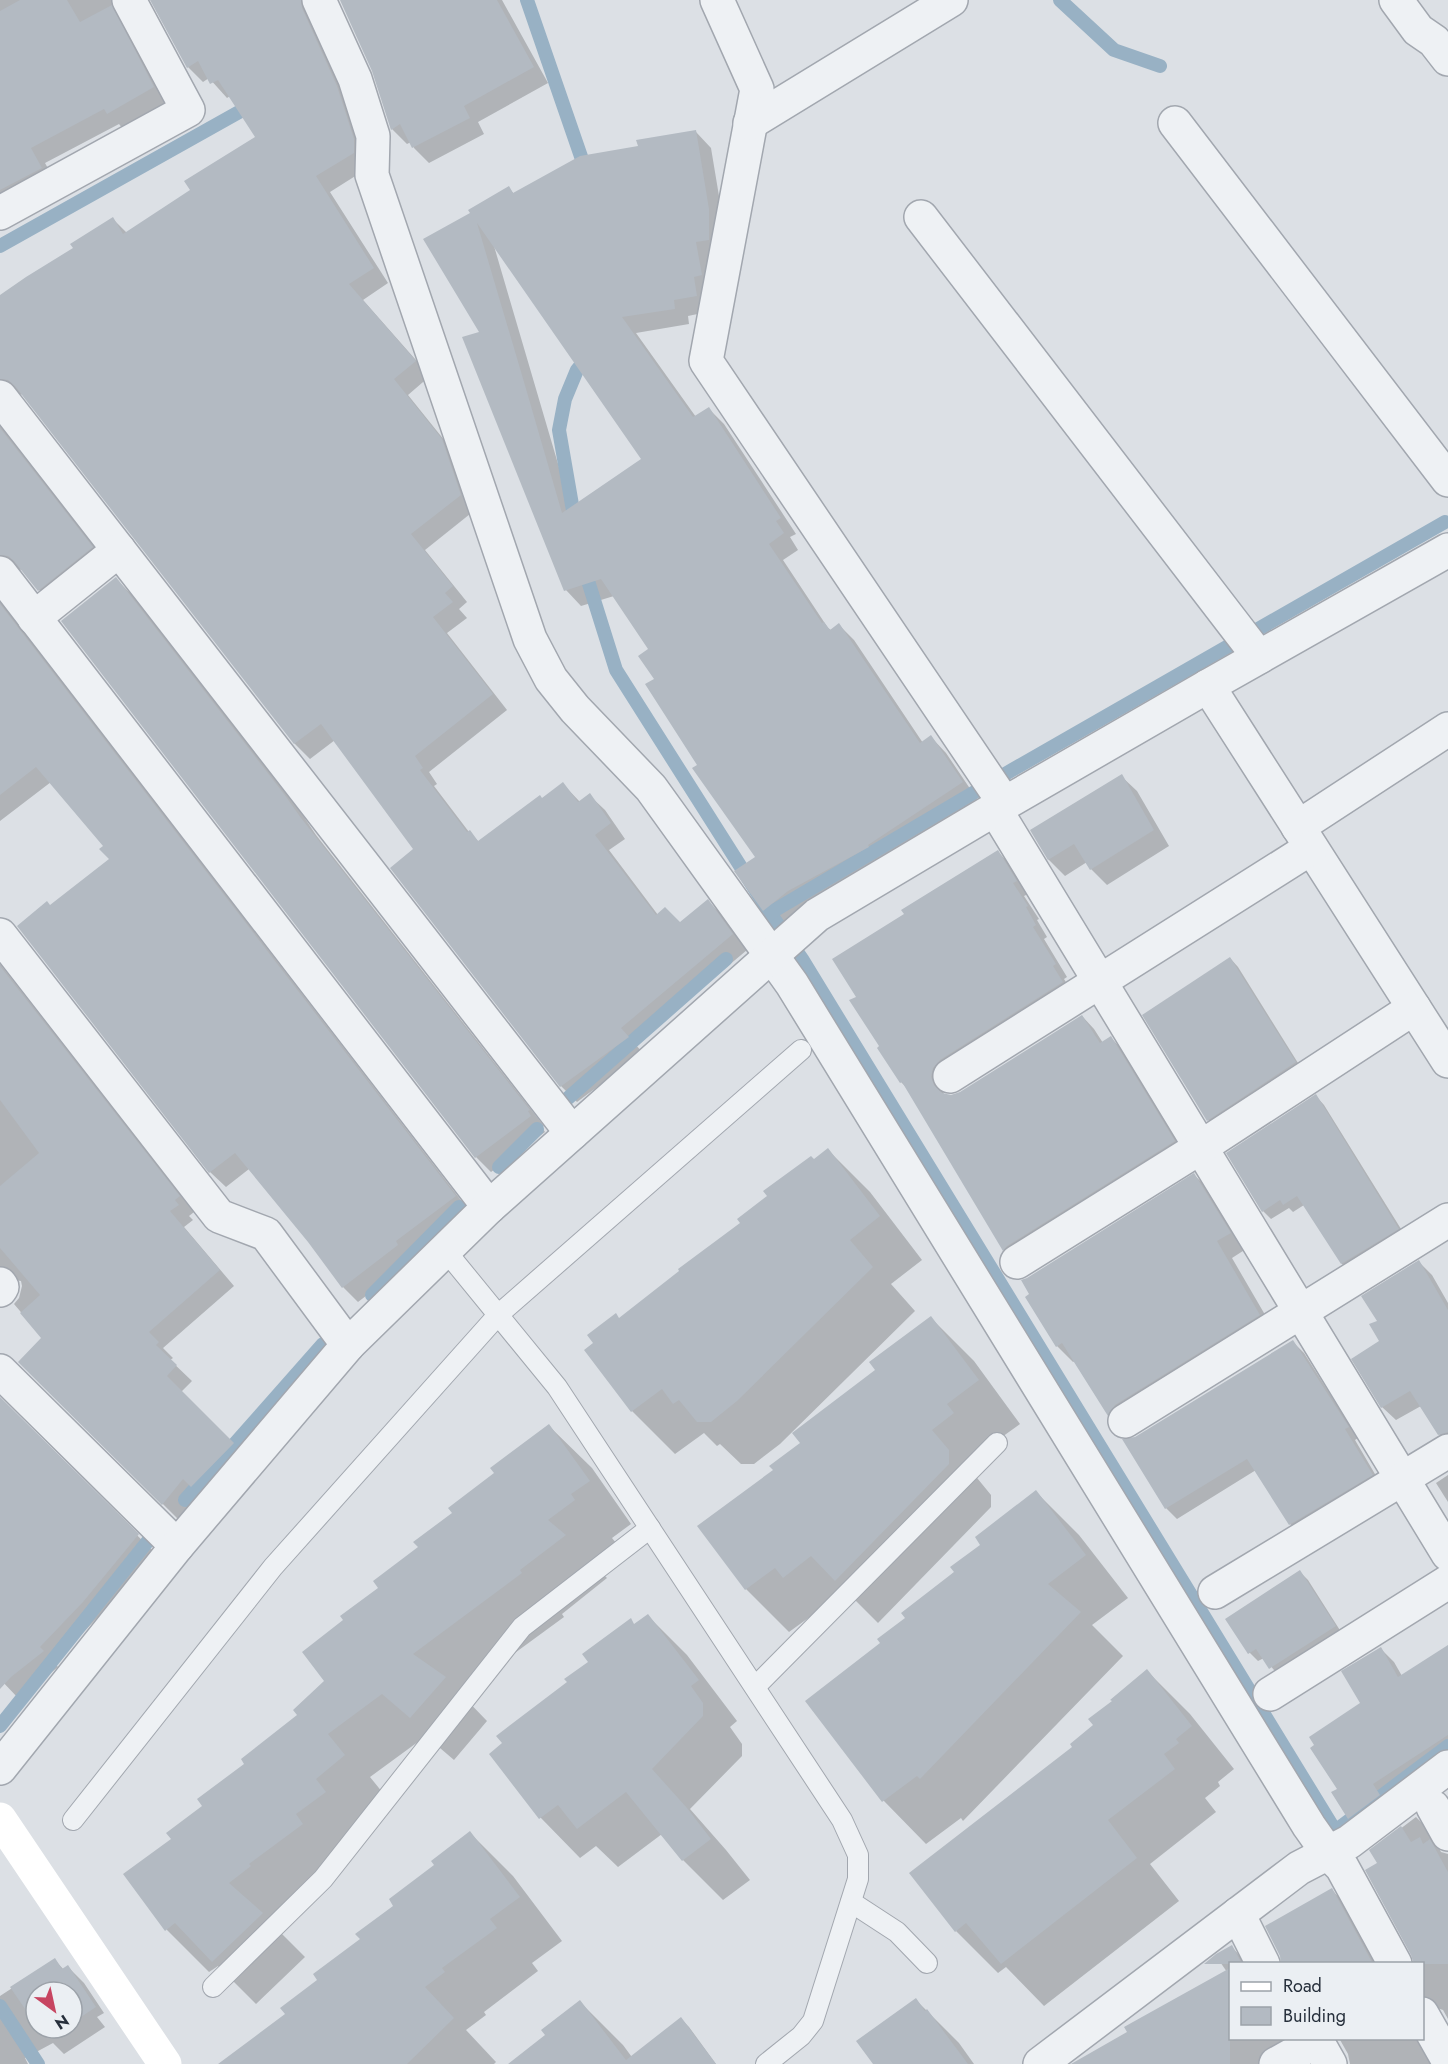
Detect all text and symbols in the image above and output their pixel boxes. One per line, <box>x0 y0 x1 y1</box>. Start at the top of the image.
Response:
legend <box>1229 1962 1424 2040</box>
text: Road <box>1283 1973 1322 1999</box>
north arrow <box>24 1980 84 2040</box>
text: Building <box>1283 2003 1346 2029</box>
text: N <box>50 2009 73 2035</box>

